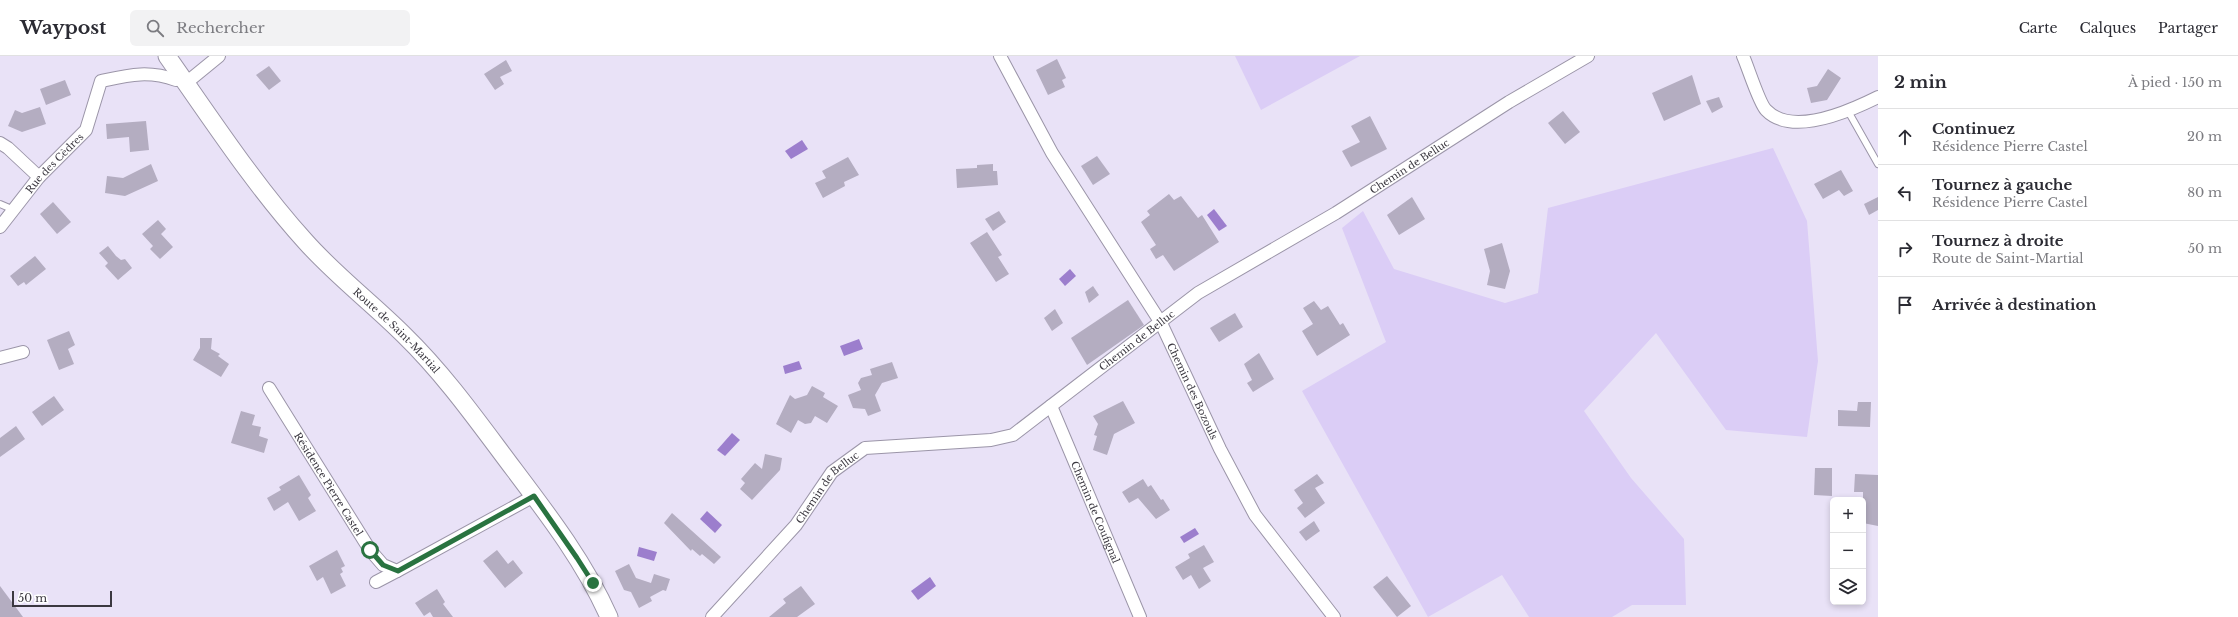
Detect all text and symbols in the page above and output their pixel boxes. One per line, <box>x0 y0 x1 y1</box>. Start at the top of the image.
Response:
search box <box>130 10 410 46</box>
text: Waypost <box>20 16 106 39</box>
icon: search <box>144 17 166 39</box>
text: Rechercher <box>176 18 265 37</box>
text: Carte <box>2019 19 2058 37</box>
text: Calques <box>2080 19 2136 37</box>
text: Partager <box>2158 19 2218 37</box>
text: 2 min <box>1894 72 1947 93</box>
text: À pied · 150 m <box>2128 74 2222 91</box>
text: Continuez <box>1932 119 2015 138</box>
icon: ahead <box>1894 126 1916 148</box>
text: 20 m <box>2187 128 2222 145</box>
street label: Rue des Cèdres <box>22 130 86 196</box>
street label: Chemin de Belluc <box>1367 135 1452 196</box>
text: Résidence Pierre Castel <box>1932 138 2088 155</box>
text: Tournez à gauche <box>1932 175 2072 194</box>
icon: left <box>1894 182 1916 204</box>
text: 80 m <box>2187 184 2222 201</box>
text: Résidence Pierre Castel <box>1932 194 2088 211</box>
text: Tournez à droite <box>1932 231 2064 250</box>
icon: right <box>1894 238 1916 260</box>
text: 50 m <box>2188 240 2222 257</box>
text: Route de Saint-Martial <box>1932 250 2084 267</box>
street label: Route de Saint-Martial <box>351 285 443 376</box>
icon: arrive <box>1894 294 1916 316</box>
text: Arrivée à destination <box>1932 295 2096 314</box>
street label: Chemin de Belluc <box>1096 307 1177 373</box>
street label: Chemin des Bozouls <box>1165 340 1221 442</box>
street label: Résidence Pierre Castel <box>292 430 366 538</box>
street label: Chemin de Belluc <box>793 448 862 526</box>
street label: Chemin de Coufignal <box>1068 459 1123 565</box>
map controls <box>1830 497 1866 605</box>
button: + <box>1830 497 1866 533</box>
button: − <box>1830 533 1866 569</box>
route start <box>361 541 379 559</box>
button: layers <box>1830 569 1866 605</box>
route end <box>584 574 602 592</box>
scale bar <box>12 589 112 608</box>
text: 50 m <box>18 591 47 605</box>

